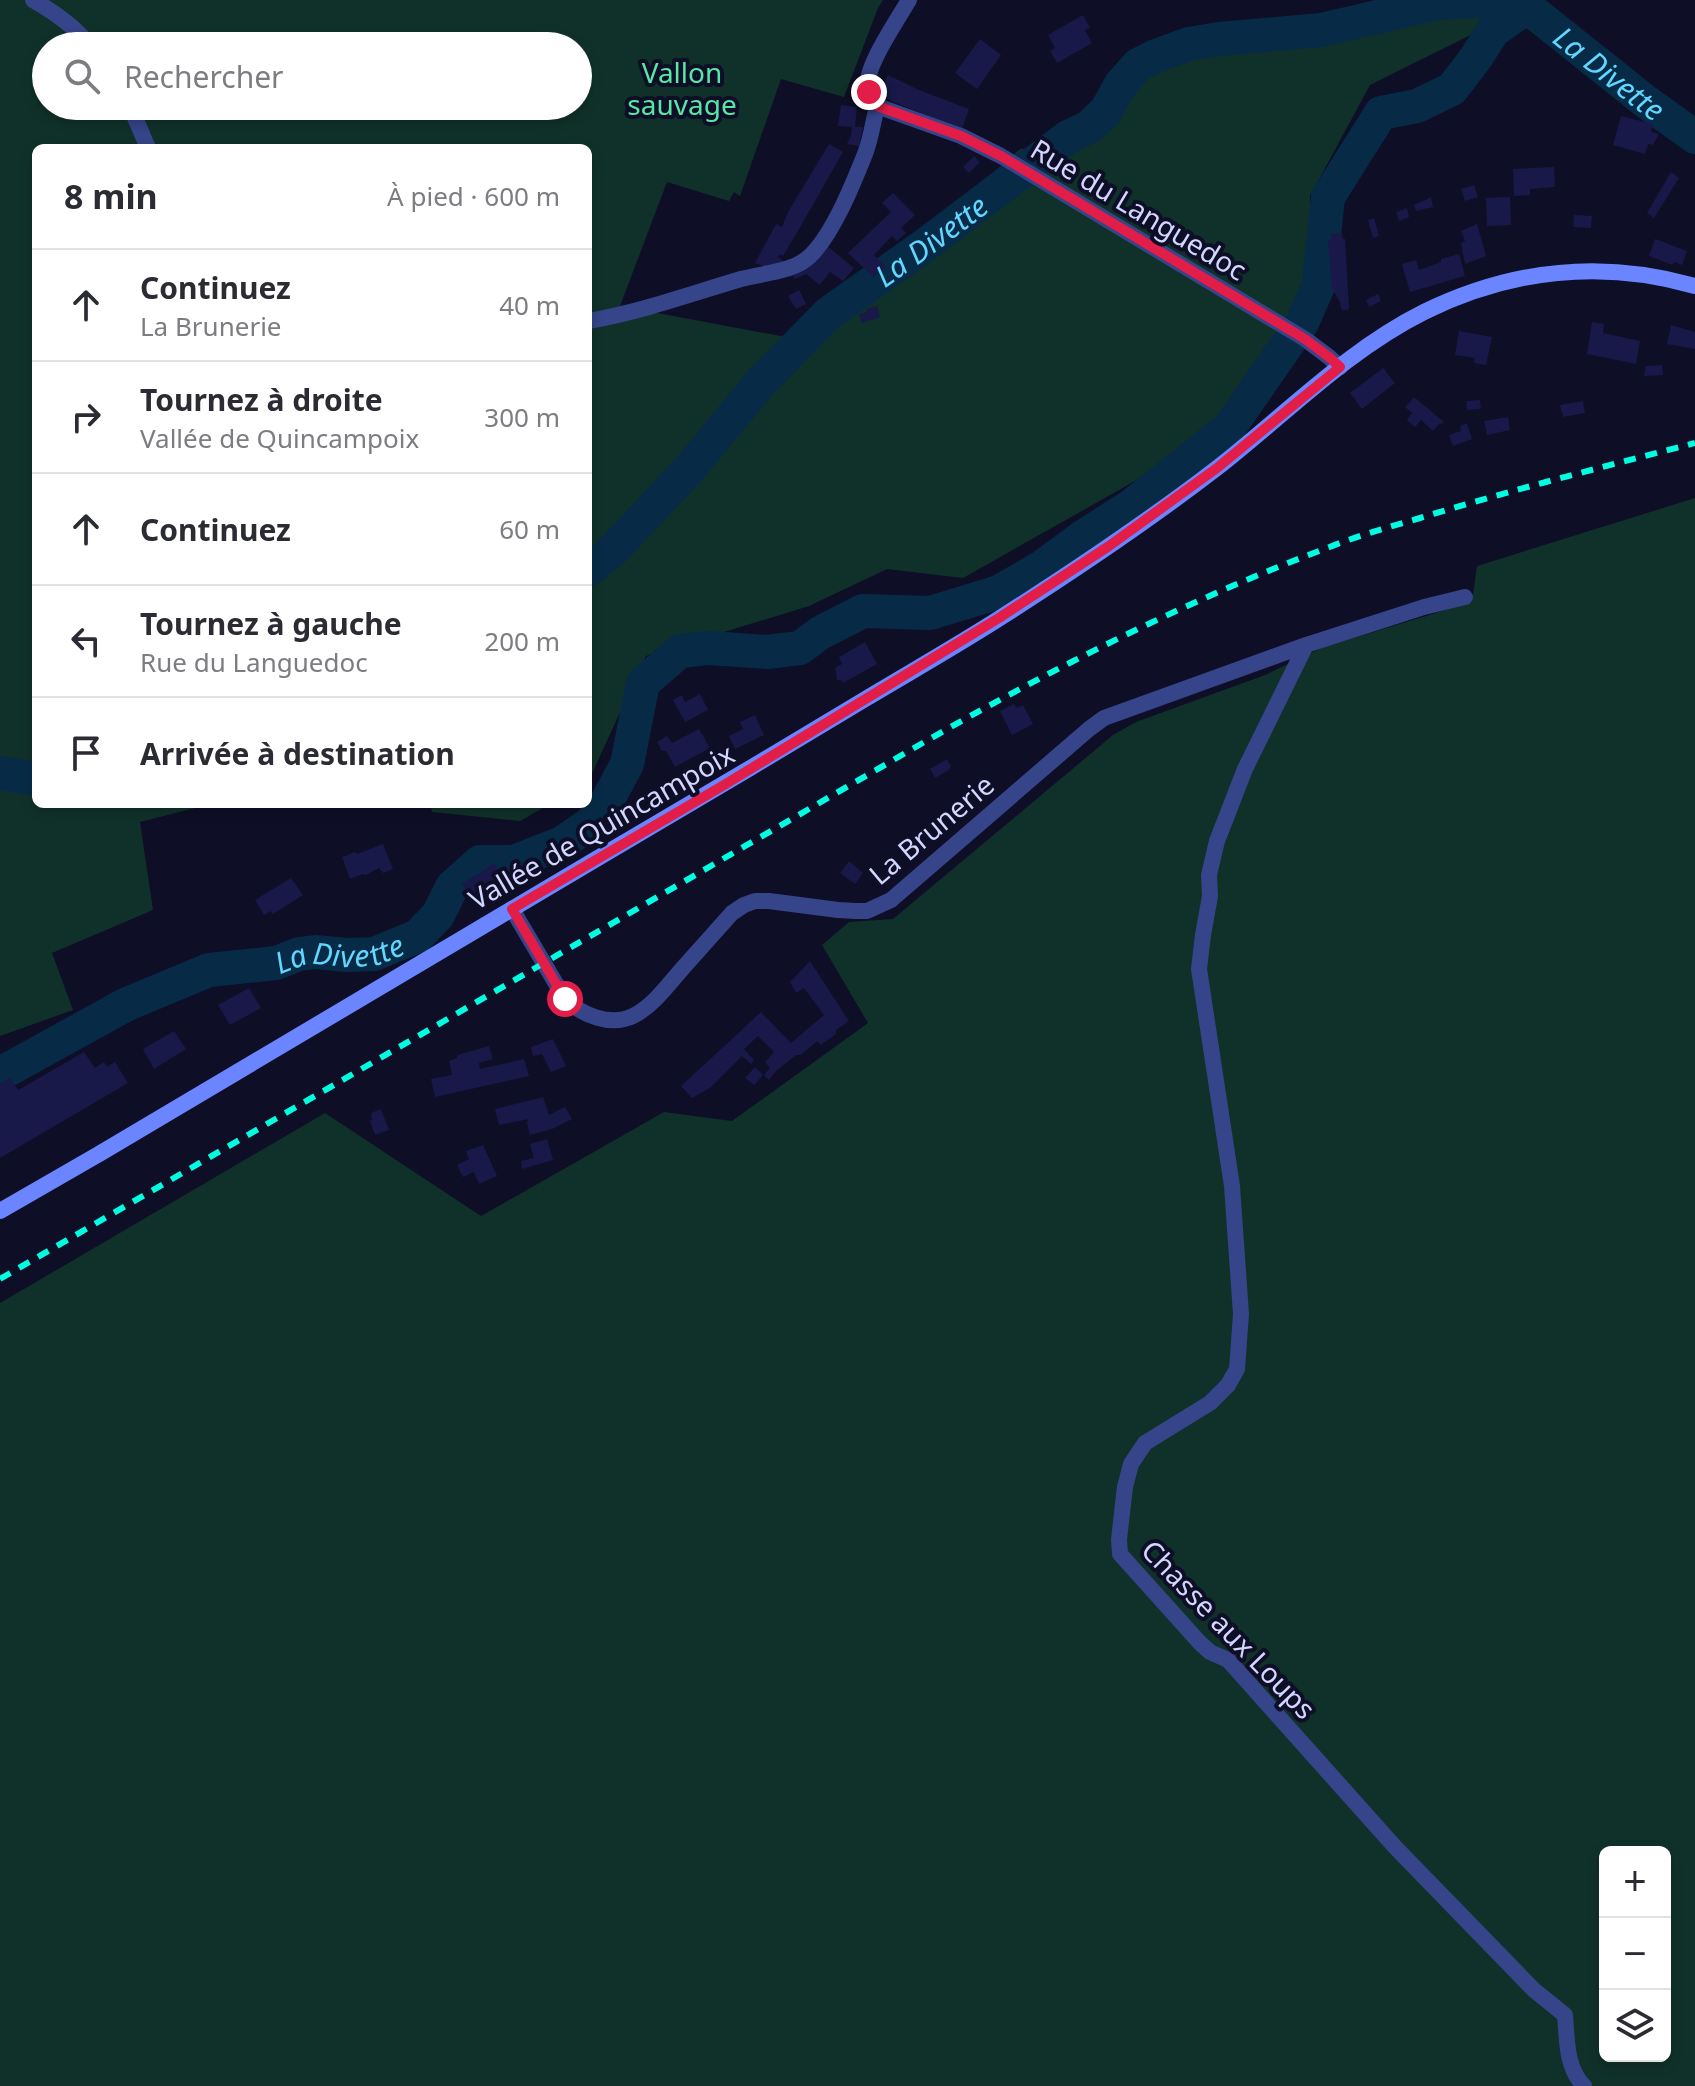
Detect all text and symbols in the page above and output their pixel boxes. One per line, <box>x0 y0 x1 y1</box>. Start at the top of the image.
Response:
water label: La Divette <box>1546 16 1673 129</box>
search box <box>32 32 592 120</box>
park label: Vallon sauvage <box>627 53 737 123</box>
icon: search <box>60 54 104 98</box>
text: Rechercher <box>124 56 283 97</box>
route end <box>851 74 887 110</box>
street label: Rue du Languedoc <box>1024 130 1254 288</box>
text: 8 min <box>64 173 158 219</box>
text: À pied · 600 m <box>387 178 560 214</box>
water label: La Divette <box>866 185 996 295</box>
text: Continuez <box>140 267 291 308</box>
icon: ahead <box>64 283 108 327</box>
text: 40 m <box>499 287 560 323</box>
text: La Brunerie <box>140 308 282 344</box>
text: Tournez à droite <box>140 379 383 420</box>
icon: right <box>64 395 108 439</box>
text: 300 m <box>484 399 560 435</box>
text: Vallée de Quincampoix <box>140 420 419 456</box>
icon: ahead <box>64 507 108 551</box>
text: Continuez <box>140 509 291 550</box>
text: 60 m <box>499 511 560 547</box>
text: Tournez à gauche <box>140 603 402 644</box>
icon: left <box>64 619 108 663</box>
text: 200 m <box>484 623 560 659</box>
text: Rue du Languedoc <box>140 644 368 680</box>
icon: arrive <box>64 731 108 775</box>
text: Arrivée à destination <box>140 733 455 774</box>
street label: Vallée de Quincampoix <box>461 734 741 918</box>
street label: La Brunerie <box>860 765 1002 893</box>
water label: La Divette <box>268 924 410 982</box>
route start <box>547 981 583 1017</box>
street label: Chasse aux Loups <box>1134 1531 1324 1727</box>
map controls <box>1599 1846 1671 2062</box>
button: + <box>1599 1846 1671 1918</box>
button: − <box>1599 1918 1671 1990</box>
button: layers <box>1599 1990 1671 2062</box>

